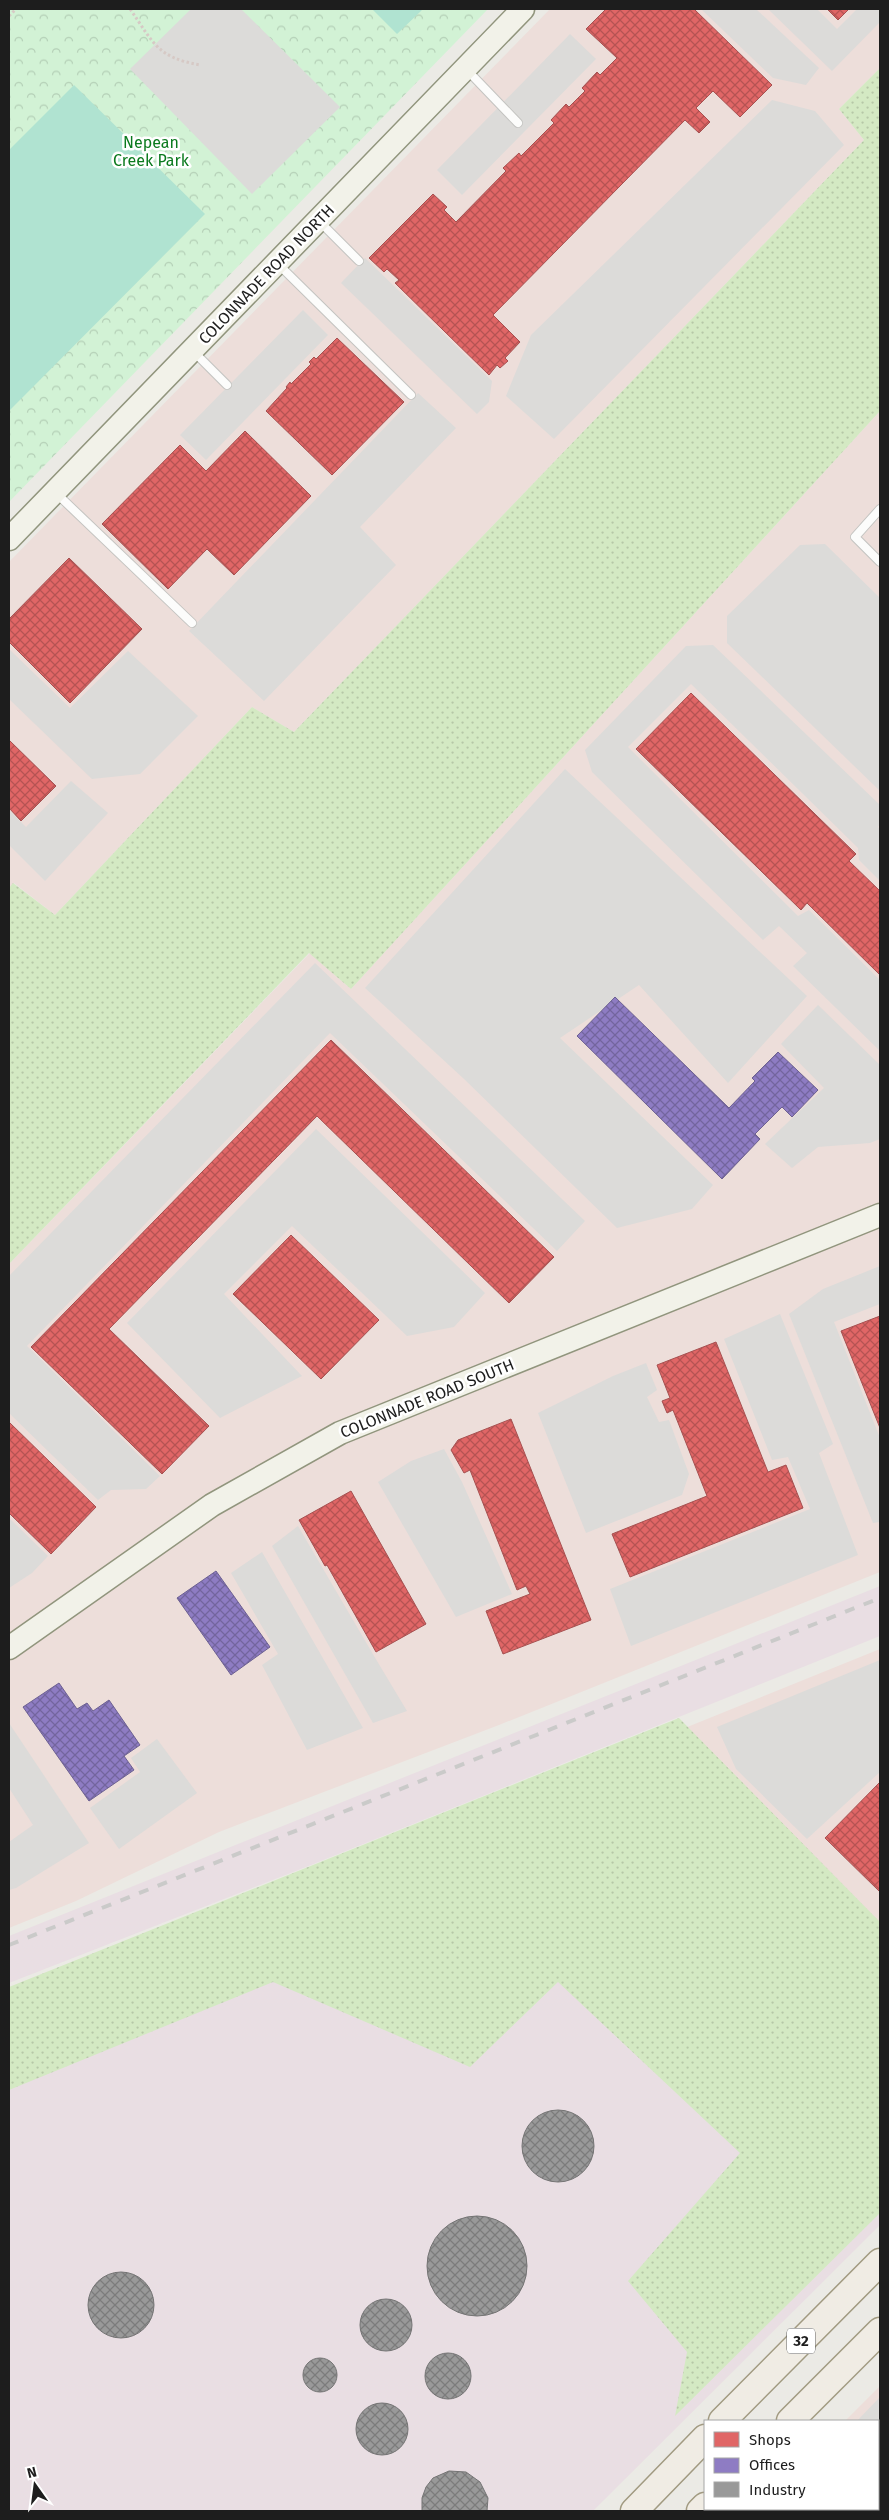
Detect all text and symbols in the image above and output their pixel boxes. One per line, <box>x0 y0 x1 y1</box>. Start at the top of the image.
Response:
park label: Nepean Creek Park <box>113 133 190 170</box>
street label: COLONNADE ROAD NORTH <box>195 201 338 348</box>
street label: COLONNADE ROAD SOUTH <box>337 1355 517 1442</box>
road number: 32 <box>787 2328 815 2354</box>
legend <box>704 2420 879 2510</box>
text: Shops <box>749 2431 791 2449</box>
text: Offices <box>749 2456 795 2474</box>
north arrow <box>10 2460 60 2510</box>
text: N <box>25 2463 39 2482</box>
text: Industry <box>749 2481 806 2499</box>

